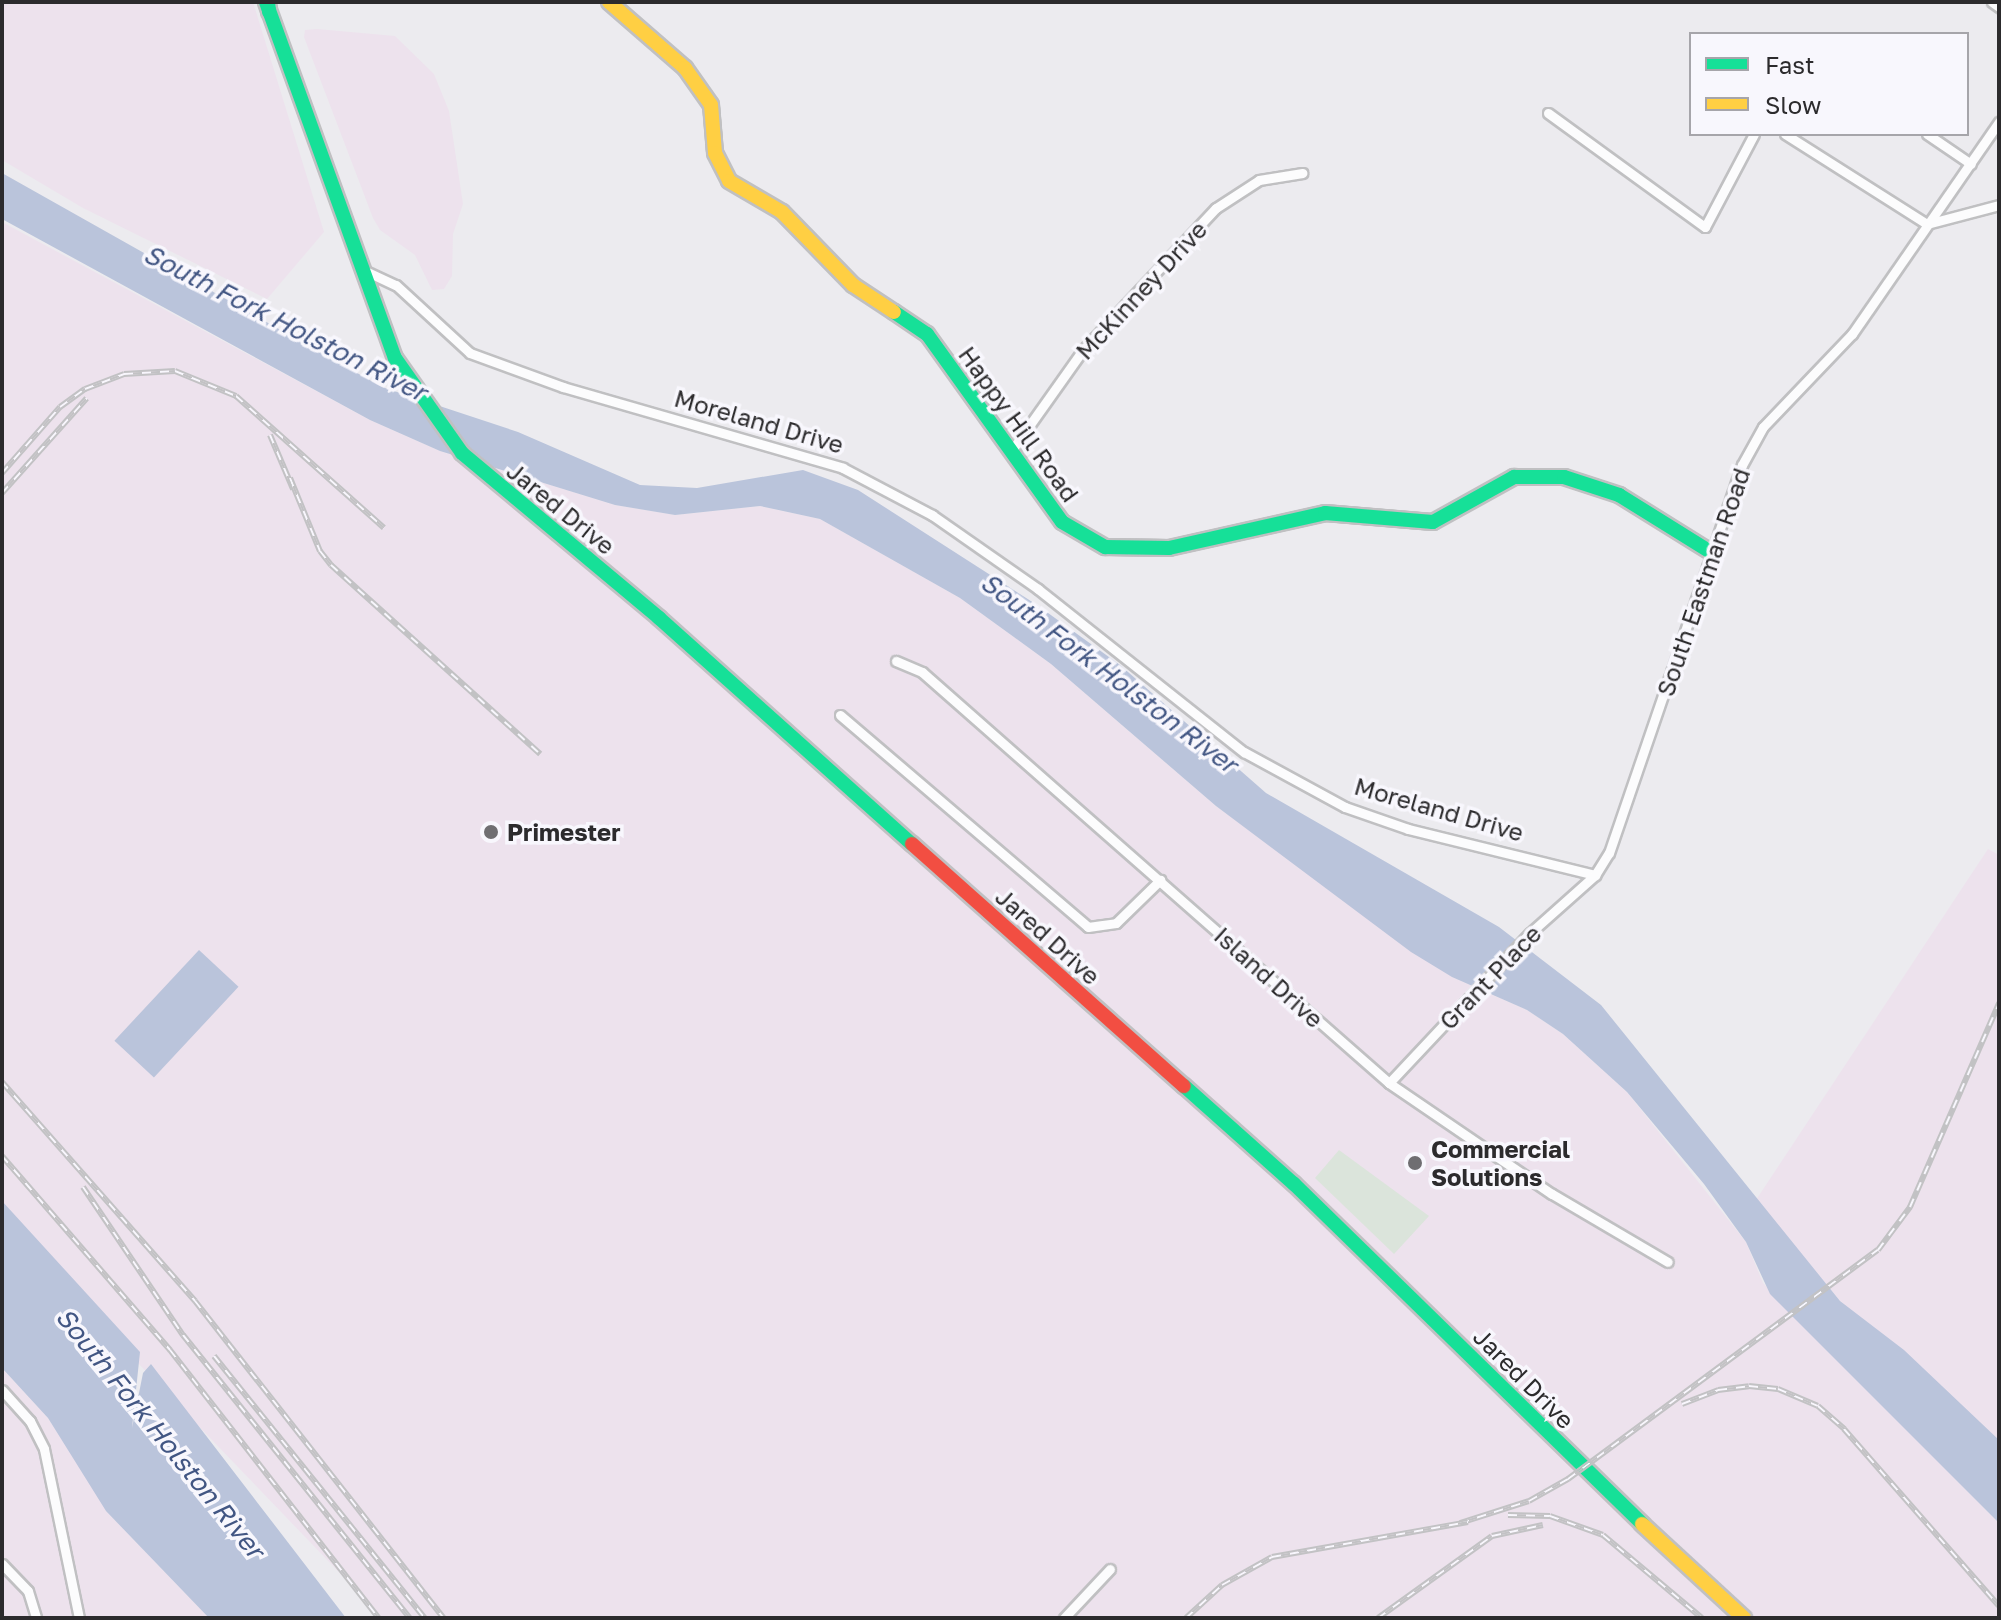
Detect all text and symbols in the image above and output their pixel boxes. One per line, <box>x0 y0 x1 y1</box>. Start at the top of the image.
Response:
legend <box>1689 32 1969 136</box>
text: Fast <box>1765 50 1815 79</box>
text: Slow <box>1765 90 1821 119</box>
street label: McKinney Drive <box>1070 215 1212 365</box>
water label: South Fork Holston River <box>139 238 431 408</box>
street label: Happy Hill Road <box>953 341 1085 507</box>
street label: Moreland Drive <box>671 383 847 459</box>
street label: Jared Drive <box>501 456 621 560</box>
street label: South Eastman Road <box>1650 464 1756 700</box>
water label: South Fork Holston River <box>975 566 1243 780</box>
street label: Moreland Drive <box>1351 771 1527 847</box>
place label: Primester <box>507 818 621 846</box>
marker: Primester <box>482 823 500 841</box>
street label: Jared Drive <box>990 882 1106 990</box>
street label: Grant Place <box>1433 919 1547 1035</box>
street label: Island Drive <box>1209 921 1329 1033</box>
place label: Commercial Solutions <box>1431 1135 1570 1191</box>
marker: Commercial Solutions <box>1406 1154 1424 1172</box>
water label: South Fork Holston River <box>49 1302 271 1564</box>
street label: Jared Drive <box>1468 1322 1580 1434</box>

